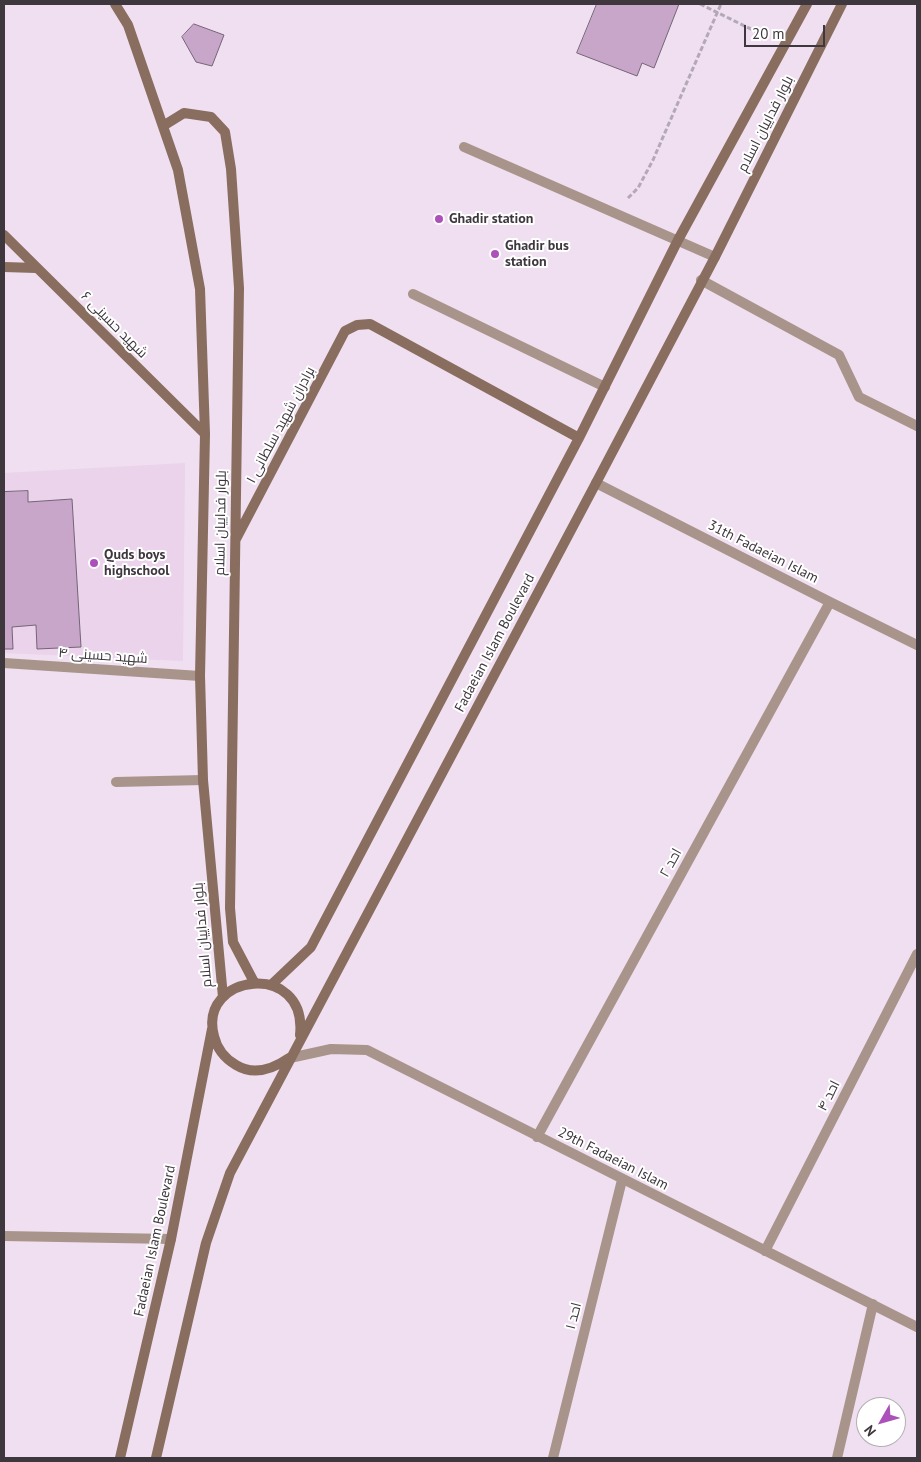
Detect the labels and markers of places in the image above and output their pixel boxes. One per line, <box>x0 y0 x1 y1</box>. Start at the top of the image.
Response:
place label: Ghadir station <box>449 211 533 227</box>
marker: Ghadir station <box>433 213 445 225</box>
place label: Ghadir bus station <box>505 238 569 270</box>
marker: Ghadir bus station <box>489 248 501 260</box>
place label: Quds boys highschool <box>104 547 169 580</box>
marker: Quds boys highschool <box>88 557 100 569</box>

